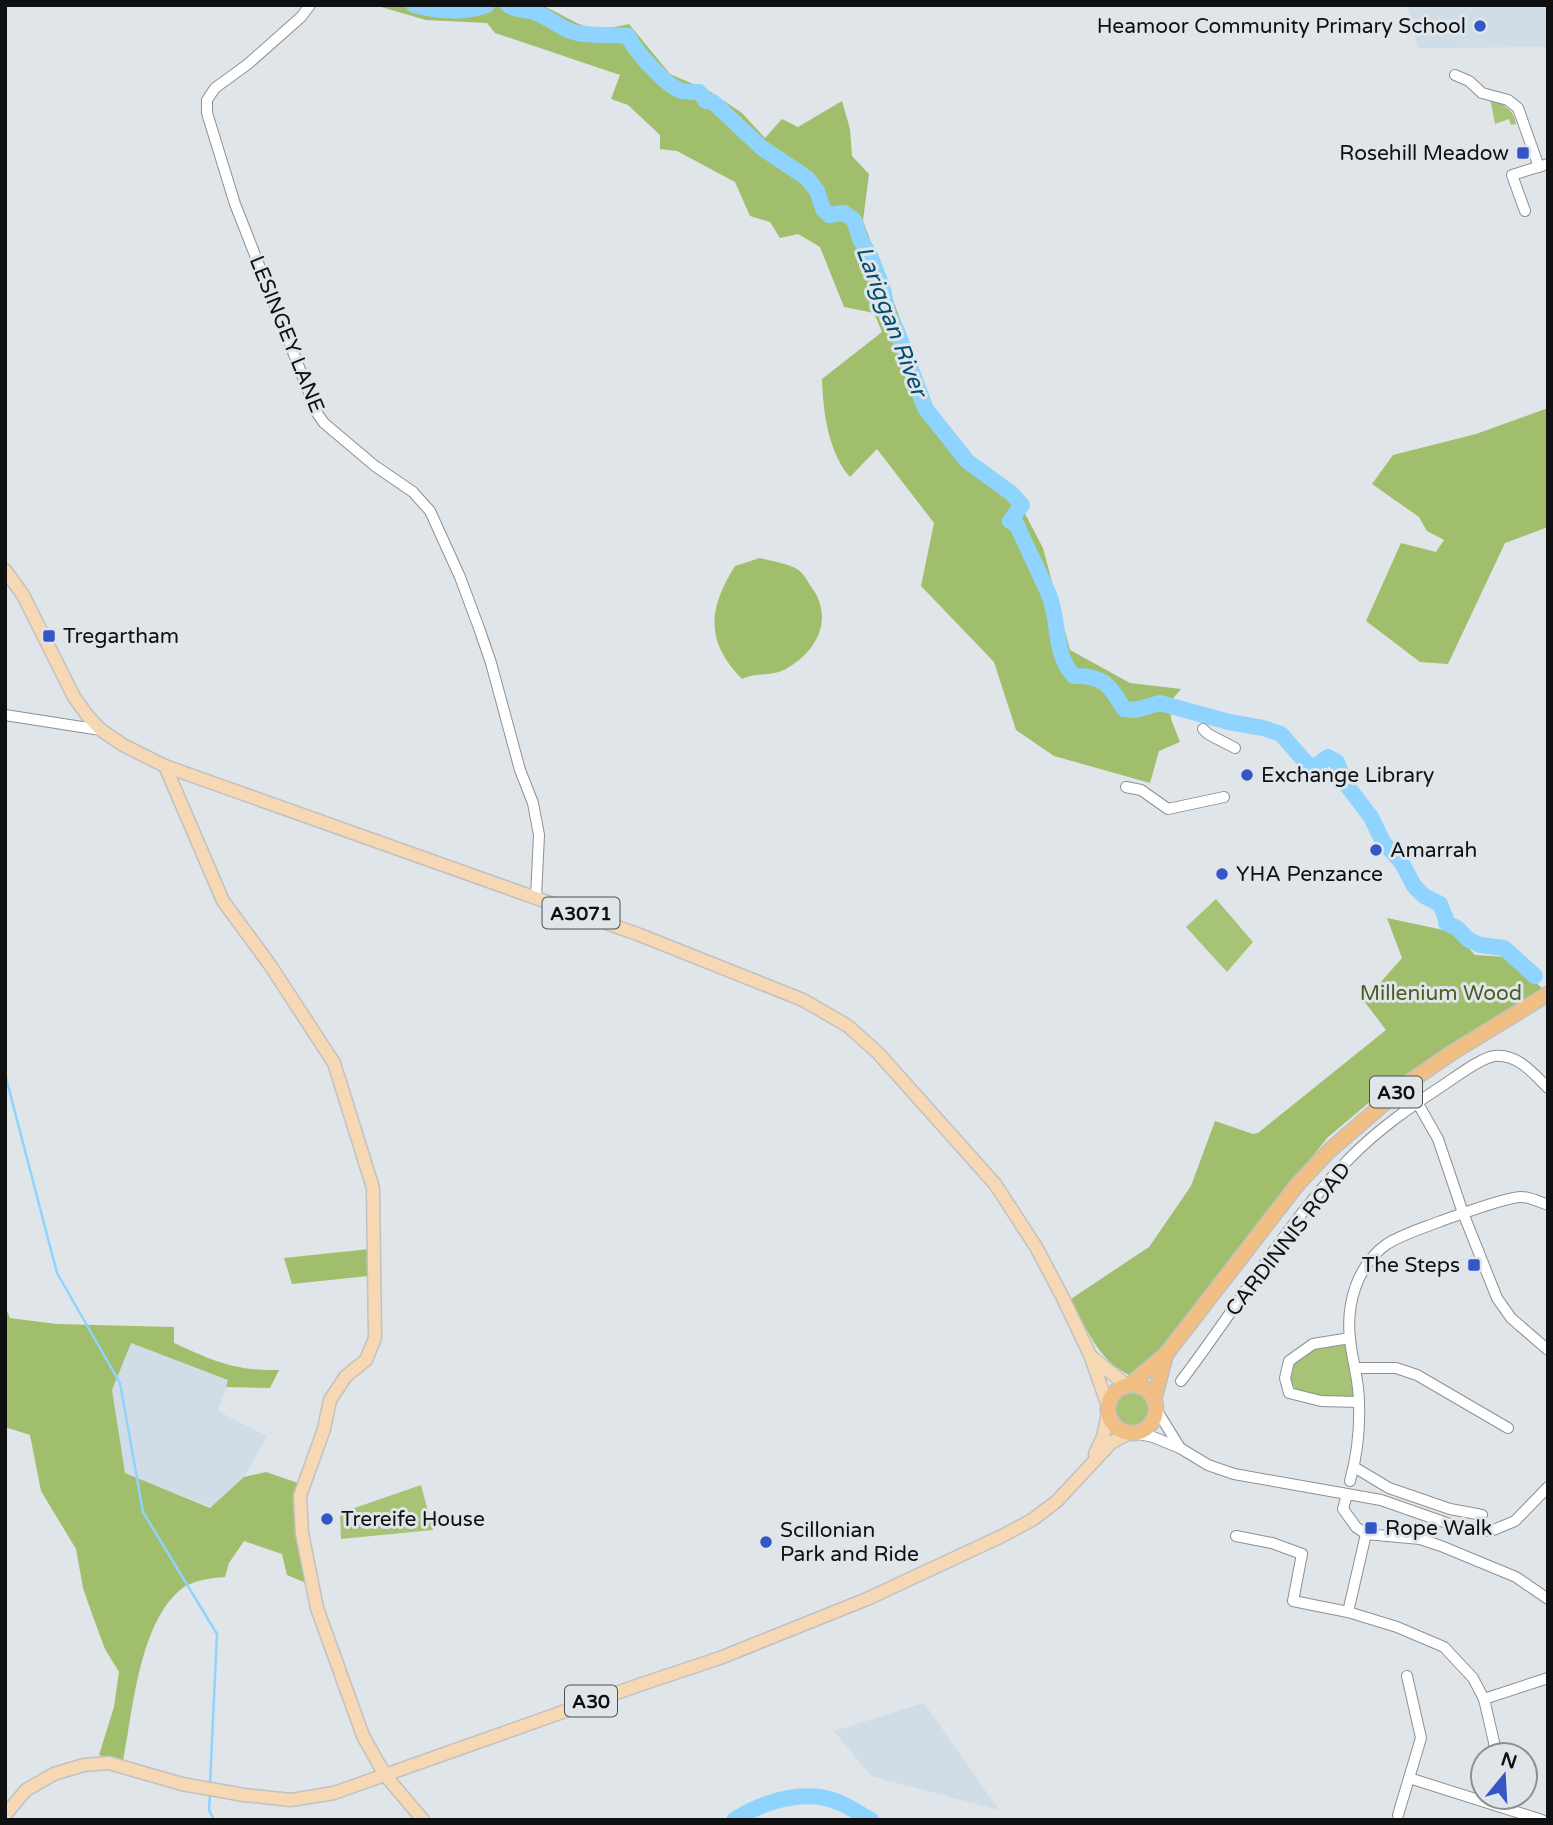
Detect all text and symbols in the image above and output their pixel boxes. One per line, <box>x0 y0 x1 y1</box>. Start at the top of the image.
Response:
place label: Heamoor Community Primary School <box>1097 14 1466 39</box>
marker: Heamoor Community Primary School <box>1472 18 1488 34</box>
place label: Rosehill Meadow <box>1339 141 1509 166</box>
marker: Rosehill Meadow <box>1515 145 1531 161</box>
water label: Lariggan River <box>850 242 934 403</box>
street label: LESINGEY LANE <box>244 252 329 416</box>
place label: Tregartham <box>63 624 179 649</box>
marker: Tregartham <box>41 628 57 644</box>
place label: Exchange Library <box>1261 763 1434 788</box>
marker: Exchange Library <box>1239 767 1255 783</box>
place label: Amarrah <box>1390 838 1477 863</box>
marker: Amarrah <box>1368 842 1384 858</box>
place label: YHA Penzance <box>1236 862 1383 887</box>
marker: YHA Penzance <box>1214 866 1230 882</box>
road number: A3071 <box>542 897 620 928</box>
park label: Millenium Wood <box>1360 981 1522 1006</box>
road number: A30 <box>1370 1076 1422 1108</box>
street label: CARDINNIS ROAD <box>1221 1157 1356 1321</box>
place label: The Steps <box>1362 1253 1460 1278</box>
marker: The Steps <box>1466 1257 1482 1273</box>
place label: Trereife House <box>341 1507 485 1532</box>
marker: Trereife House <box>319 1511 335 1527</box>
place label: Rope Walk <box>1385 1516 1492 1541</box>
place label: Scillonian Park and Ride <box>780 1518 919 1567</box>
marker: Rope Walk <box>1363 1520 1379 1536</box>
marker: Scillonian Park and Ride <box>758 1534 774 1550</box>
road number: A30 <box>565 1686 617 1716</box>
north arrow <box>1469 1741 1539 1811</box>
text: N <box>1498 1748 1520 1774</box>

